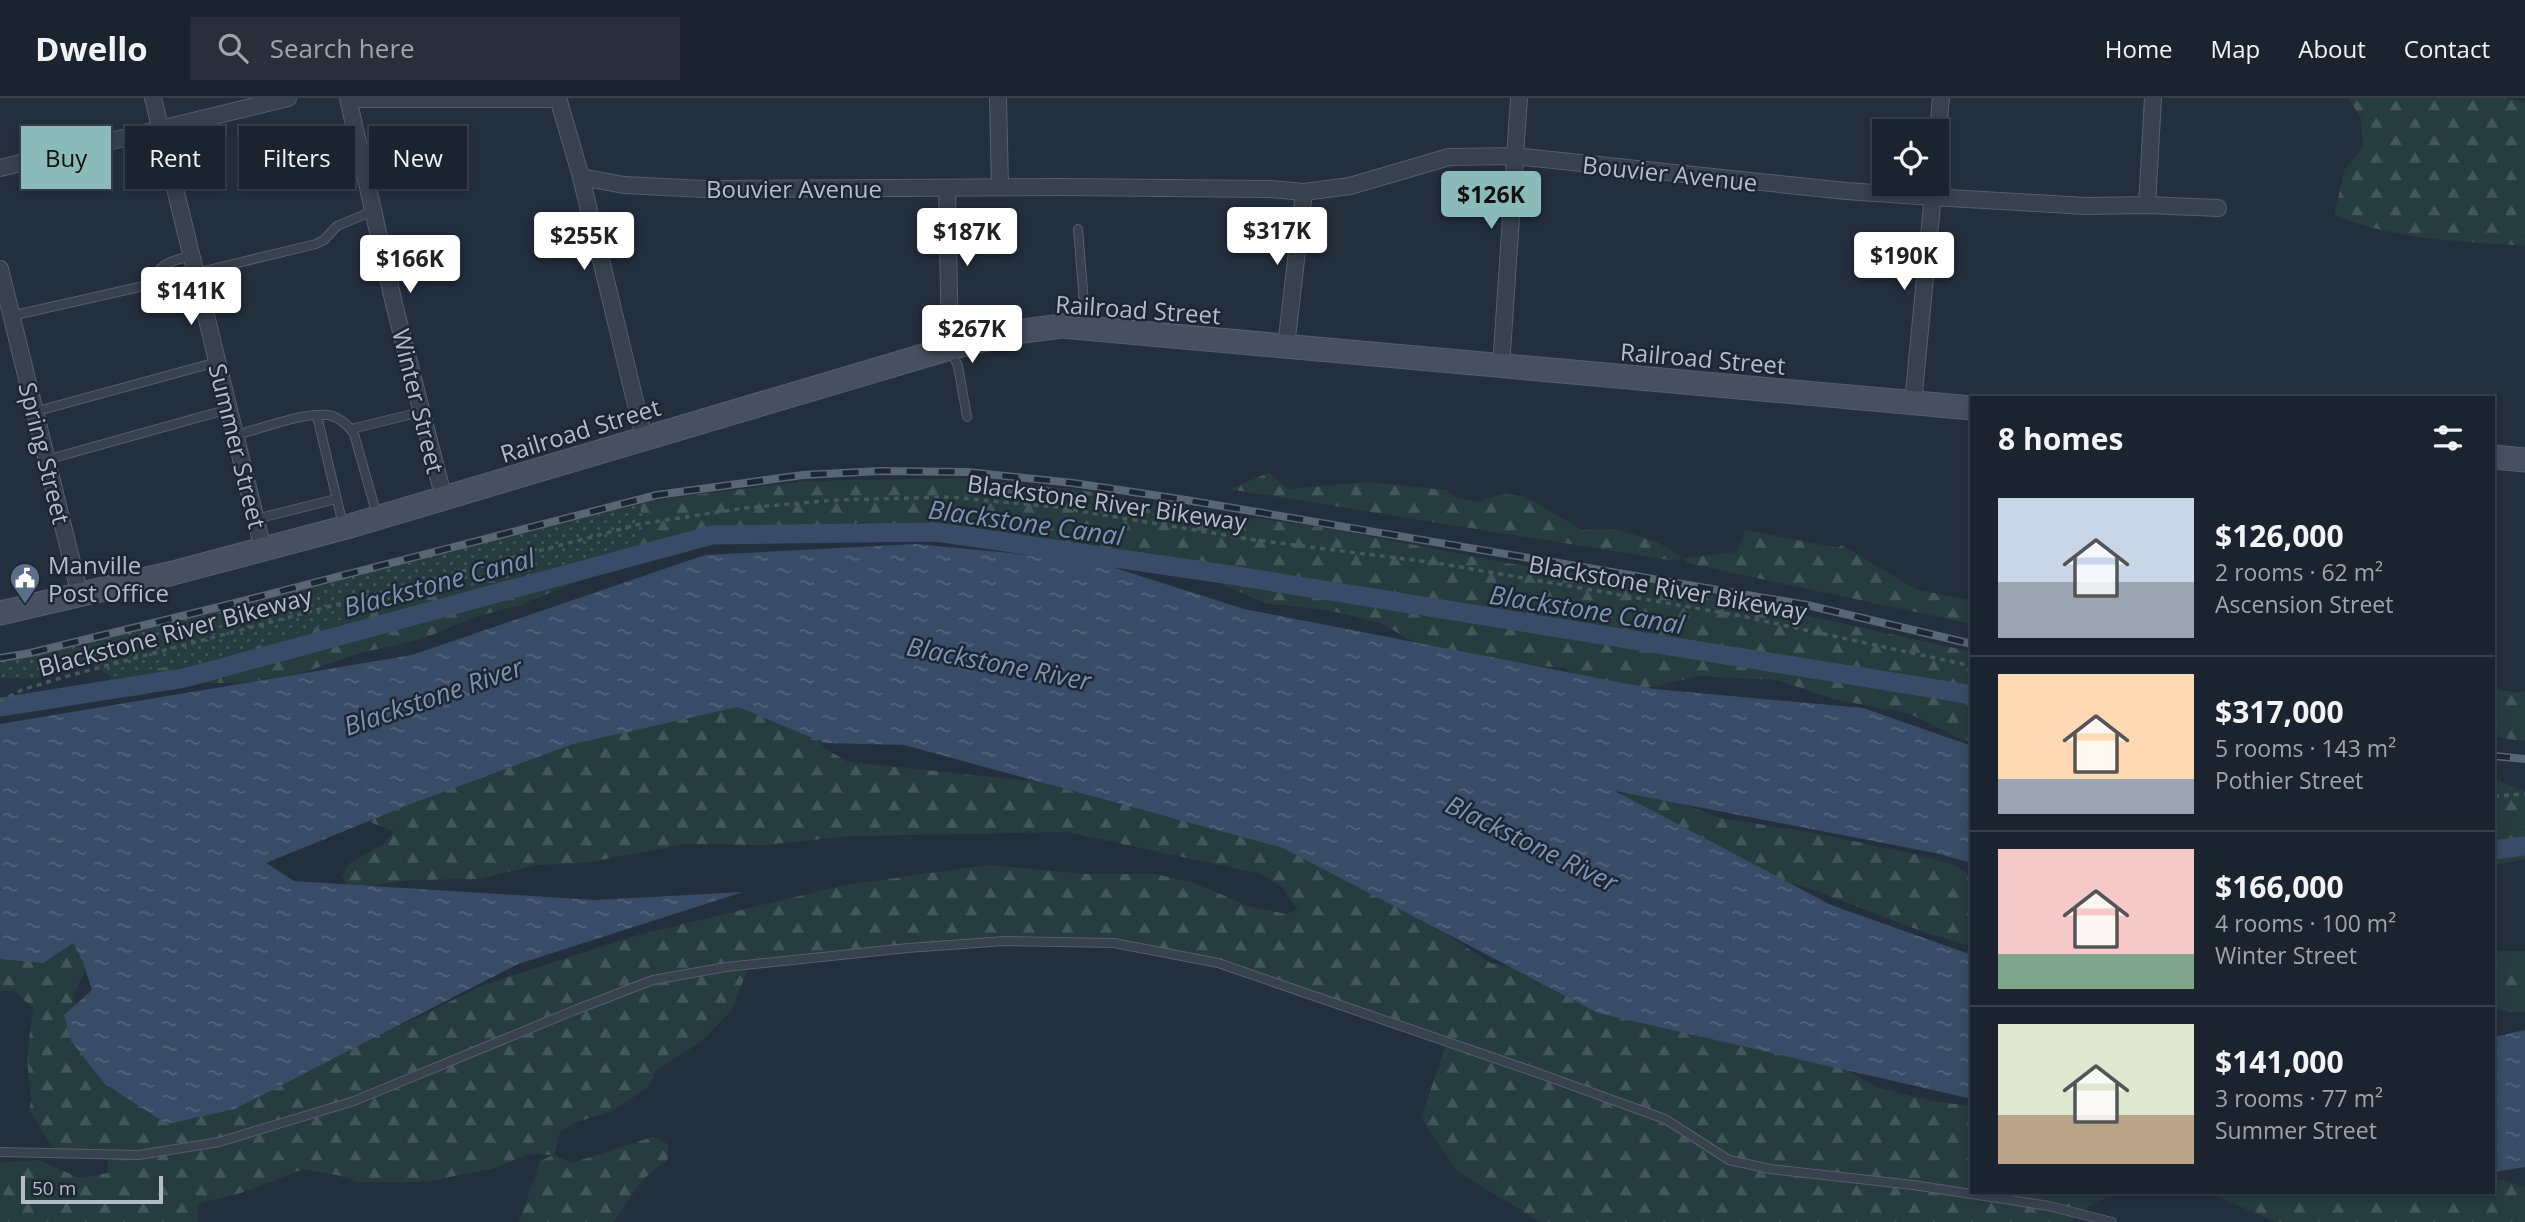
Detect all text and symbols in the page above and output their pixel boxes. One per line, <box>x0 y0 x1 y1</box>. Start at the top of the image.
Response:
search box <box>190 17 680 80</box>
text: Dwello <box>35 26 148 71</box>
icon: search <box>214 29 252 67</box>
text: Search here <box>270 30 415 66</box>
text: Home <box>2105 32 2173 65</box>
text: Map <box>2211 32 2260 65</box>
text: About <box>2298 32 2366 65</box>
text: Contact <box>2404 32 2490 65</box>
map controls <box>1872 119 1949 196</box>
button: locate <box>1872 119 1949 196</box>
chip: Buy <box>21 126 111 189</box>
chip: Rent <box>125 126 225 189</box>
chip: Filters <box>239 126 355 189</box>
chip: New <box>369 126 467 189</box>
street label: Bouvier Avenue <box>1581 147 1759 199</box>
street label: Bouvier Avenue <box>706 172 882 205</box>
pin: $126K <box>1442 172 1540 231</box>
text: $126K <box>1457 178 1525 210</box>
pin: $187K <box>918 208 1016 268</box>
pin: $317K <box>1228 208 1326 267</box>
pin: $255K <box>535 212 633 272</box>
text: $317K <box>1243 214 1311 246</box>
text: $187K <box>933 215 1001 247</box>
text: $255K <box>550 219 618 251</box>
pin: $190K <box>1855 232 1953 292</box>
pin: $166K <box>361 236 459 295</box>
text: $190K <box>1870 239 1938 271</box>
text: $166K <box>376 242 444 274</box>
pin: $141K <box>142 268 240 327</box>
text: $141K <box>157 274 225 306</box>
street label: Railroad Street <box>1054 287 1222 331</box>
pin: $267K <box>923 306 1021 365</box>
text: $267K <box>938 312 1006 344</box>
street label: Winter Street <box>385 325 453 477</box>
street label: Railroad Street <box>1619 334 1787 382</box>
street label: Summer Street <box>202 360 274 532</box>
street label: Spring Street <box>11 379 79 527</box>
street label: Railroad Street <box>496 390 664 470</box>
text: 8 homes <box>1998 418 2123 459</box>
icon: filters <box>2429 419 2467 457</box>
street label: Blackstone River Bikeway <box>965 466 1250 538</box>
water label: Blackstone Canal <box>926 490 1127 554</box>
text: $126,000 <box>2215 515 2344 556</box>
icon: home <box>2054 526 2138 610</box>
water label: Blackstone Canal <box>339 539 540 625</box>
street label: Blackstone River Bikeway <box>1526 546 1811 628</box>
place label: Manville Post Office <box>48 548 169 609</box>
text: 2 rooms · 62 m² <box>2215 556 2383 588</box>
public building icon: Manville Post Office <box>8 561 42 605</box>
water label: Blackstone Canal <box>1487 576 1688 642</box>
street label: Blackstone River Bikeway <box>35 578 316 683</box>
text: Ascension Street <box>2215 588 2393 620</box>
water label: Blackstone River <box>904 627 1096 699</box>
water label: Blackstone River <box>339 648 529 743</box>
text: $317,000 <box>2215 691 2344 732</box>
icon: home <box>2054 702 2138 786</box>
text: 5 rooms · 143 m² <box>2215 732 2396 764</box>
text: Pothier Street <box>2215 764 2363 796</box>
water label: Blackstone River <box>1440 786 1626 901</box>
text: $166,000 <box>2215 866 2344 907</box>
icon: home <box>2054 877 2138 961</box>
text: 4 rooms · 100 m² <box>2215 907 2396 939</box>
text: Winter Street <box>2215 939 2357 971</box>
text: $141,000 <box>2215 1041 2344 1082</box>
icon: home <box>2054 1052 2138 1136</box>
text: 3 rooms · 77 m² <box>2215 1082 2383 1114</box>
text: Summer Street <box>2215 1114 2377 1146</box>
scale bar <box>21 1173 163 1205</box>
text: 50 m <box>32 1175 76 1201</box>

